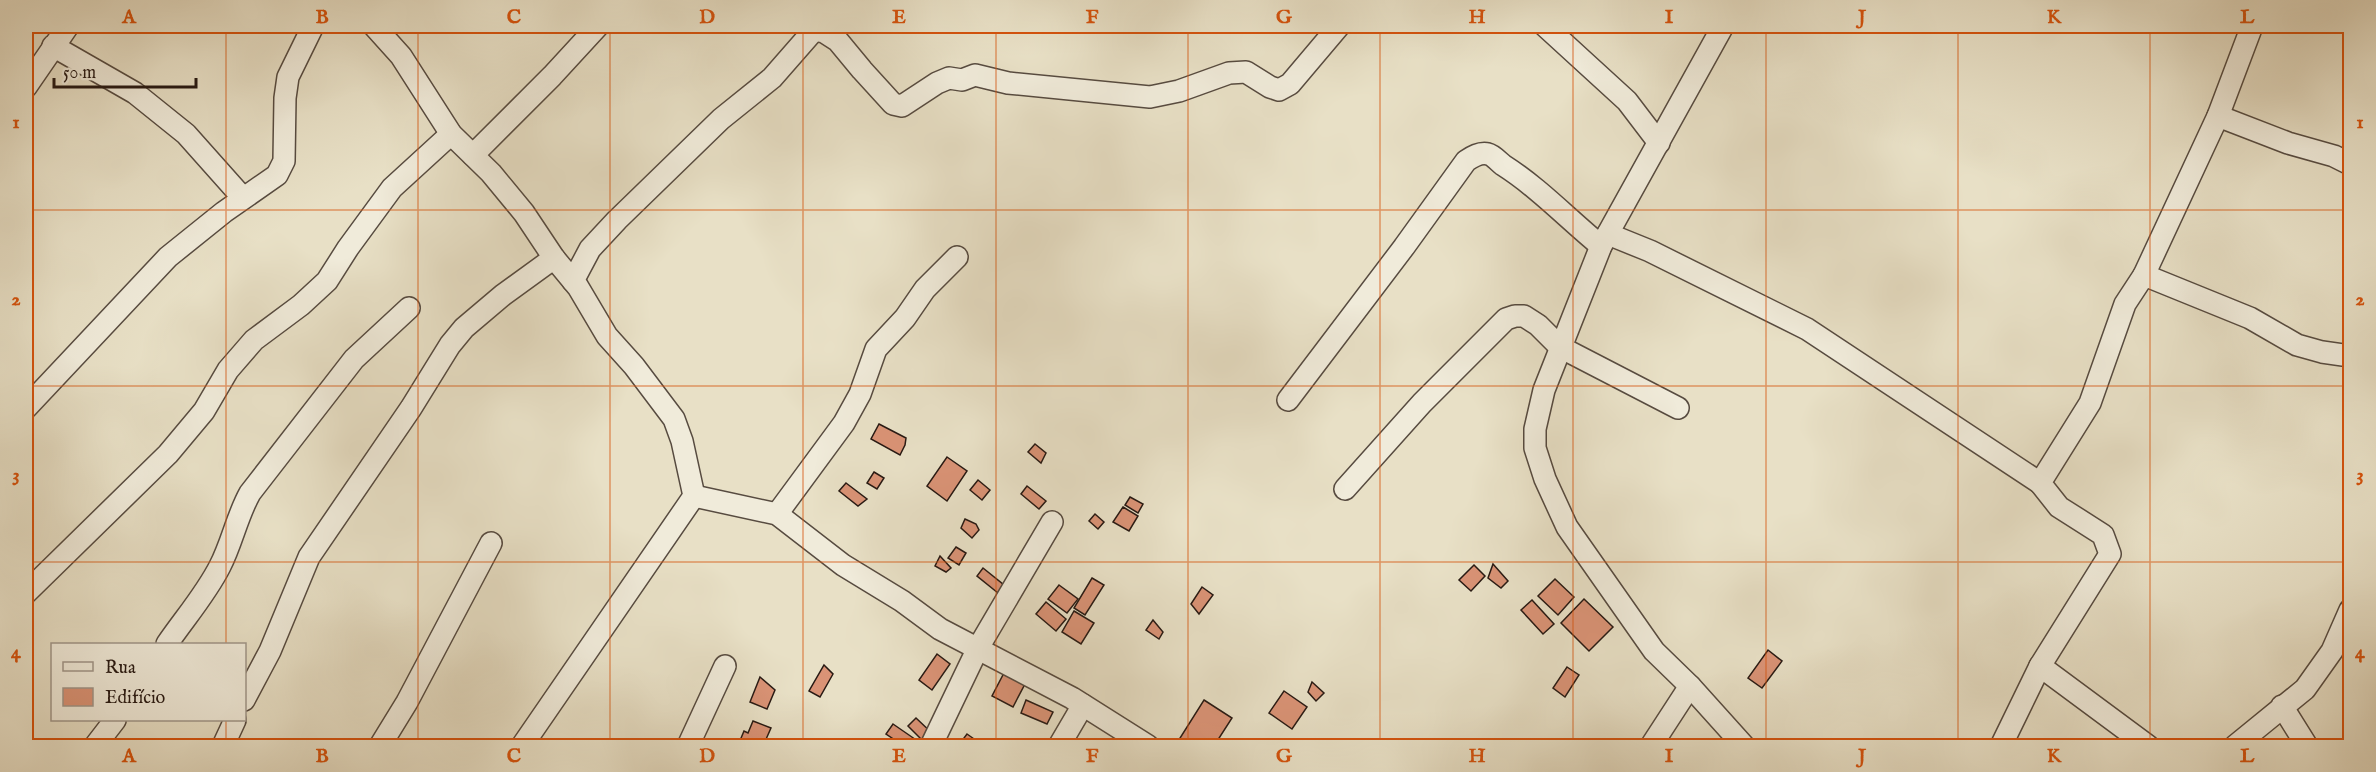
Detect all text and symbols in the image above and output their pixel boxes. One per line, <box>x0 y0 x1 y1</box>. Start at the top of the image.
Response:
text: A <box>121 5 137 30</box>
text: B <box>315 5 329 30</box>
text: C <box>507 5 521 30</box>
text: D <box>699 5 715 30</box>
text: E <box>892 5 906 30</box>
text: F <box>1086 5 1099 30</box>
text: G <box>1276 5 1293 30</box>
text: H <box>1468 5 1486 30</box>
text: I <box>1665 5 1674 30</box>
text: J <box>1855 5 1867 30</box>
text: K <box>2047 5 2063 30</box>
text: L <box>2240 5 2255 30</box>
scale bar <box>54 51 196 89</box>
text: 50 m <box>63 62 96 85</box>
text: 1 <box>12 110 20 135</box>
text: 1 <box>2356 110 2364 135</box>
text: 2 <box>11 287 21 312</box>
text: 2 <box>2355 287 2365 312</box>
text: 3 <box>12 463 20 488</box>
text: 3 <box>2356 463 2364 488</box>
text: 4 <box>11 640 22 665</box>
text: 4 <box>2355 640 2366 665</box>
legend <box>51 643 246 721</box>
text: Rua <box>105 657 136 680</box>
text: Edifício <box>105 687 166 710</box>
text: A <box>121 744 137 769</box>
text: B <box>315 744 329 769</box>
text: C <box>507 744 521 769</box>
text: D <box>699 744 715 769</box>
text: E <box>892 744 906 769</box>
text: F <box>1086 744 1099 769</box>
text: G <box>1276 744 1293 769</box>
text: H <box>1468 744 1486 769</box>
text: I <box>1665 744 1674 769</box>
text: J <box>1855 744 1867 769</box>
text: K <box>2047 744 2063 769</box>
text: L <box>2240 744 2255 769</box>

